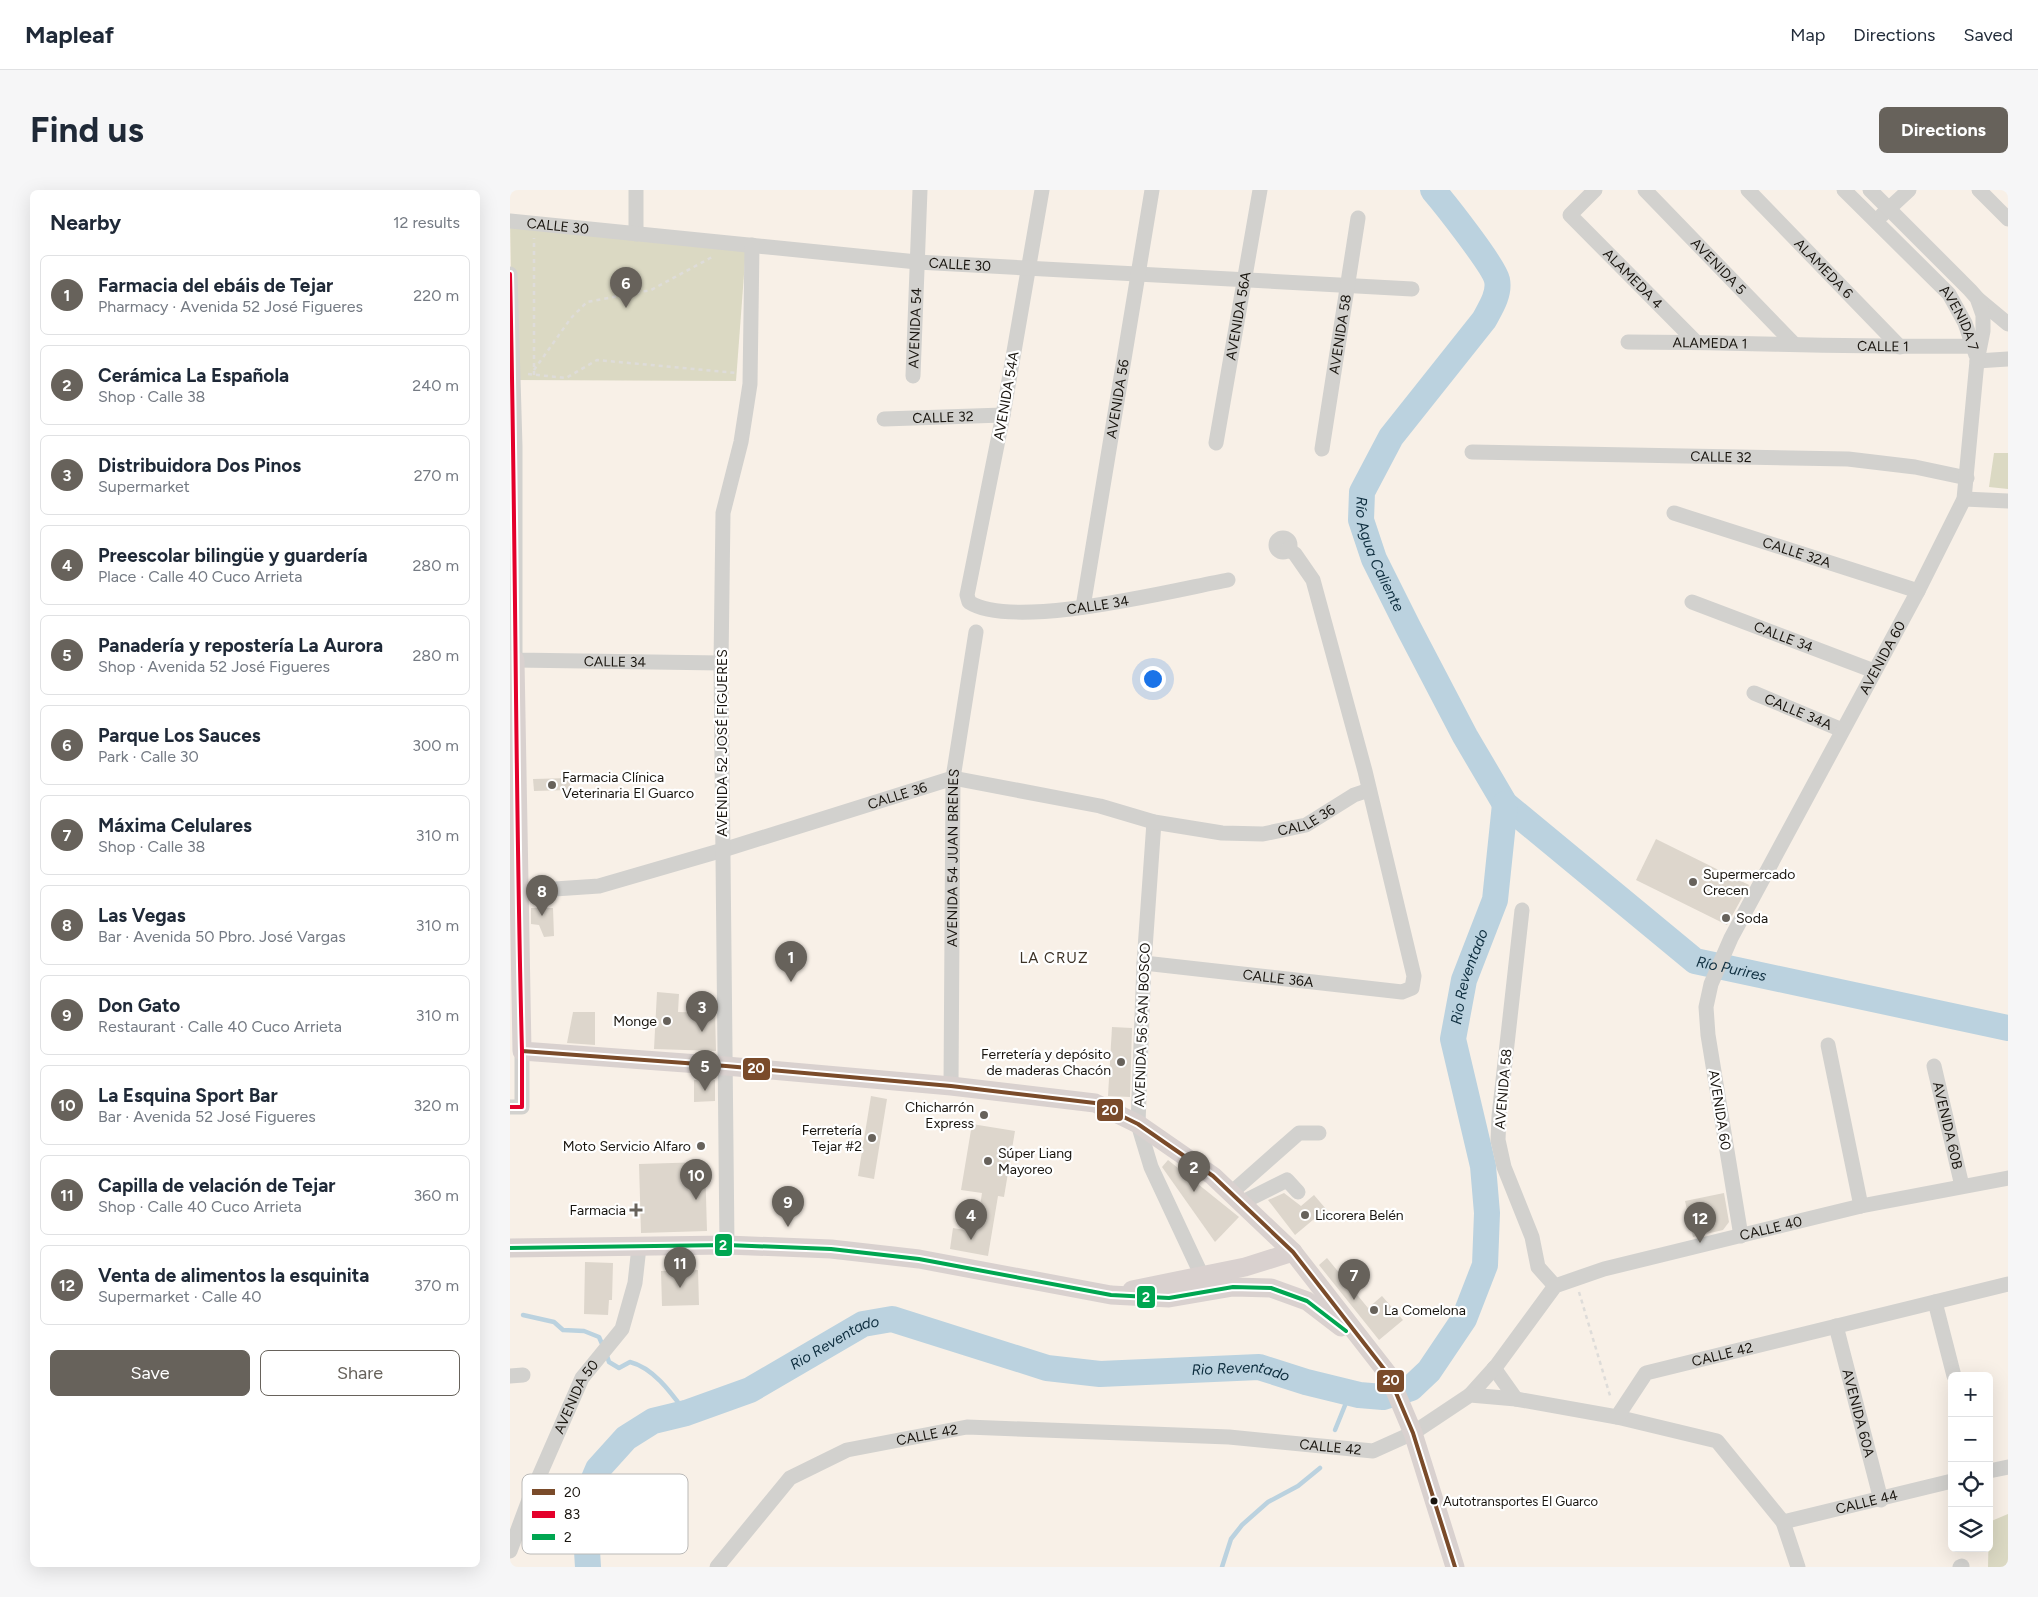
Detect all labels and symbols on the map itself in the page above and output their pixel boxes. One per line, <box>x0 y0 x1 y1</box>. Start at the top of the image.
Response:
street label: CALLE 30 <box>526 215 590 238</box>
street label: AVENIDA 5 <box>1687 235 1750 298</box>
street label: ALAMEDA 6 <box>1791 235 1856 302</box>
street label: ALAMEDA 4 <box>1599 245 1666 313</box>
street label: CALLE 30 <box>928 255 992 275</box>
pin: 6 <box>610 267 642 308</box>
street label: AVENIDA 56A <box>1223 270 1255 362</box>
street label: AVENIDA 7 <box>1936 282 1982 354</box>
street label: AVENIDA 54 <box>905 287 925 369</box>
street label: AVENIDA 58 <box>1326 293 1355 376</box>
street label: ALAMEDA 1 <box>1672 334 1748 353</box>
street label: CALLE 1 <box>1857 338 1909 355</box>
street label: AVENIDA 54A <box>990 350 1023 442</box>
street label: AVENIDA 56 <box>1103 358 1133 440</box>
street label: CALLE 32 <box>912 408 974 427</box>
street label: CALLE 32 <box>1690 448 1752 466</box>
water label: Río Agua Caliente <box>1352 496 1408 615</box>
street label: CALLE 32A <box>1760 534 1834 572</box>
street label: CALLE 34 <box>1066 592 1130 618</box>
street label: CALLE 34 <box>1751 618 1816 656</box>
street label: AVENIDA 60 <box>1856 618 1909 698</box>
street label: AVENIDA 52 JOSÉ FIGUERES <box>714 649 731 837</box>
street label: CALLE 34 <box>584 653 646 671</box>
your location <box>1140 666 1166 692</box>
street label: CALLE 34A <box>1762 690 1835 734</box>
street label: AVENIDA 54 JUAN BRENES <box>944 768 963 947</box>
place label: Farmacia Clínica Veterinaria El Guarco <box>562 769 694 802</box>
marker: Farmacia Clínica Veterinaria El Guarco <box>546 779 558 791</box>
street label: CALLE 36 <box>866 779 929 813</box>
street label: CALLE 36 <box>1276 801 1338 840</box>
place label: Supermercado Crecen <box>1703 866 1795 899</box>
pin: 8 <box>526 875 558 916</box>
marker: Supermercado Crecen <box>1687 876 1699 888</box>
place label: Soda <box>1736 910 1768 927</box>
marker: Soda <box>1720 912 1732 924</box>
water label: Rio Reventado <box>1447 926 1492 1026</box>
pin: 1 <box>775 941 807 982</box>
street label: AVENIDA 56 SAN BOSCO <box>1131 942 1154 1108</box>
district label: LA CRUZ <box>1019 949 1089 967</box>
water label: Río Purires <box>1695 953 1768 985</box>
street label: CALLE 36A <box>1242 966 1315 991</box>
pin: 3 <box>686 991 718 1032</box>
place label: Monge <box>613 1013 657 1030</box>
marker: Monge <box>661 1015 673 1027</box>
place label: Ferretería y depósito de maderas Chacón <box>981 1046 1111 1079</box>
street label: AVENIDA 58 <box>1492 1048 1515 1130</box>
pin: 5 <box>689 1050 721 1091</box>
marker: Ferretería y depósito de maderas Chacón <box>1115 1056 1127 1068</box>
line badge: 20 <box>742 1057 771 1081</box>
text: 20 <box>747 1060 765 1077</box>
street label: AVENIDA 60 <box>1705 1069 1734 1151</box>
street label: AVENIDA 60B <box>1929 1080 1966 1171</box>
line badge: 20 <box>1096 1098 1124 1122</box>
place label: Chicharrón Express <box>905 1099 974 1132</box>
text: 20 <box>1101 1102 1119 1119</box>
marker: Chicharrón Express <box>978 1109 990 1121</box>
place label: Ferretería Tejar #2 <box>802 1122 862 1155</box>
marker: Ferretería Tejar #2 <box>866 1132 878 1144</box>
place label: Moto Servicio Alfaro <box>563 1138 691 1155</box>
marker: Moto Servicio Alfaro <box>695 1140 707 1152</box>
place label: Súper Liang Mayoreo <box>998 1145 1072 1178</box>
pin: 2 <box>1178 1151 1210 1192</box>
marker: Súper Liang Mayoreo <box>982 1155 994 1167</box>
pin: 10 <box>680 1159 712 1200</box>
pin: 9 <box>772 1186 804 1227</box>
pin: 4 <box>955 1199 987 1240</box>
place label: Farmacia <box>570 1202 626 1219</box>
pin: 12 <box>1684 1202 1716 1243</box>
marker: Farmacia <box>630 1204 642 1216</box>
place label: Licorera Belén <box>1315 1207 1404 1224</box>
marker: Licorera Belén <box>1299 1209 1311 1221</box>
street label: CALLE 40 <box>1738 1213 1804 1244</box>
line badge: 2 <box>714 1233 733 1257</box>
text: 2 <box>719 1237 727 1254</box>
pin: 11 <box>664 1247 696 1288</box>
pin: 7 <box>1338 1259 1370 1300</box>
line badge: 2 <box>1136 1285 1156 1309</box>
text: 2 <box>1142 1289 1150 1306</box>
place label: La Comelona <box>1384 1302 1466 1319</box>
marker: La Comelona <box>1368 1304 1380 1316</box>
water label: Rio Reventado <box>787 1312 881 1374</box>
street label: CALLE 42 <box>1690 1339 1755 1370</box>
street label: AVENIDA 50 <box>551 1357 602 1437</box>
water label: Rio Reventado <box>1191 1358 1292 1385</box>
street label: AVENIDA 60A <box>1838 1367 1878 1460</box>
line badge: 20 <box>1376 1369 1405 1393</box>
text: 20 <box>1382 1372 1400 1389</box>
street label: CALLE 42 <box>895 1421 959 1449</box>
street label: CALLE 42 <box>1299 1436 1362 1459</box>
legend <box>522 1474 688 1554</box>
text: 20 <box>564 1484 581 1501</box>
street label: CALLE 44 <box>1834 1486 1900 1518</box>
place label: Autotransportes El Guarco <box>1443 1494 1598 1509</box>
marker: Autotransportes El Guarco <box>1429 1496 1439 1506</box>
text: 83 <box>564 1506 580 1523</box>
text: 2 <box>564 1529 572 1546</box>

